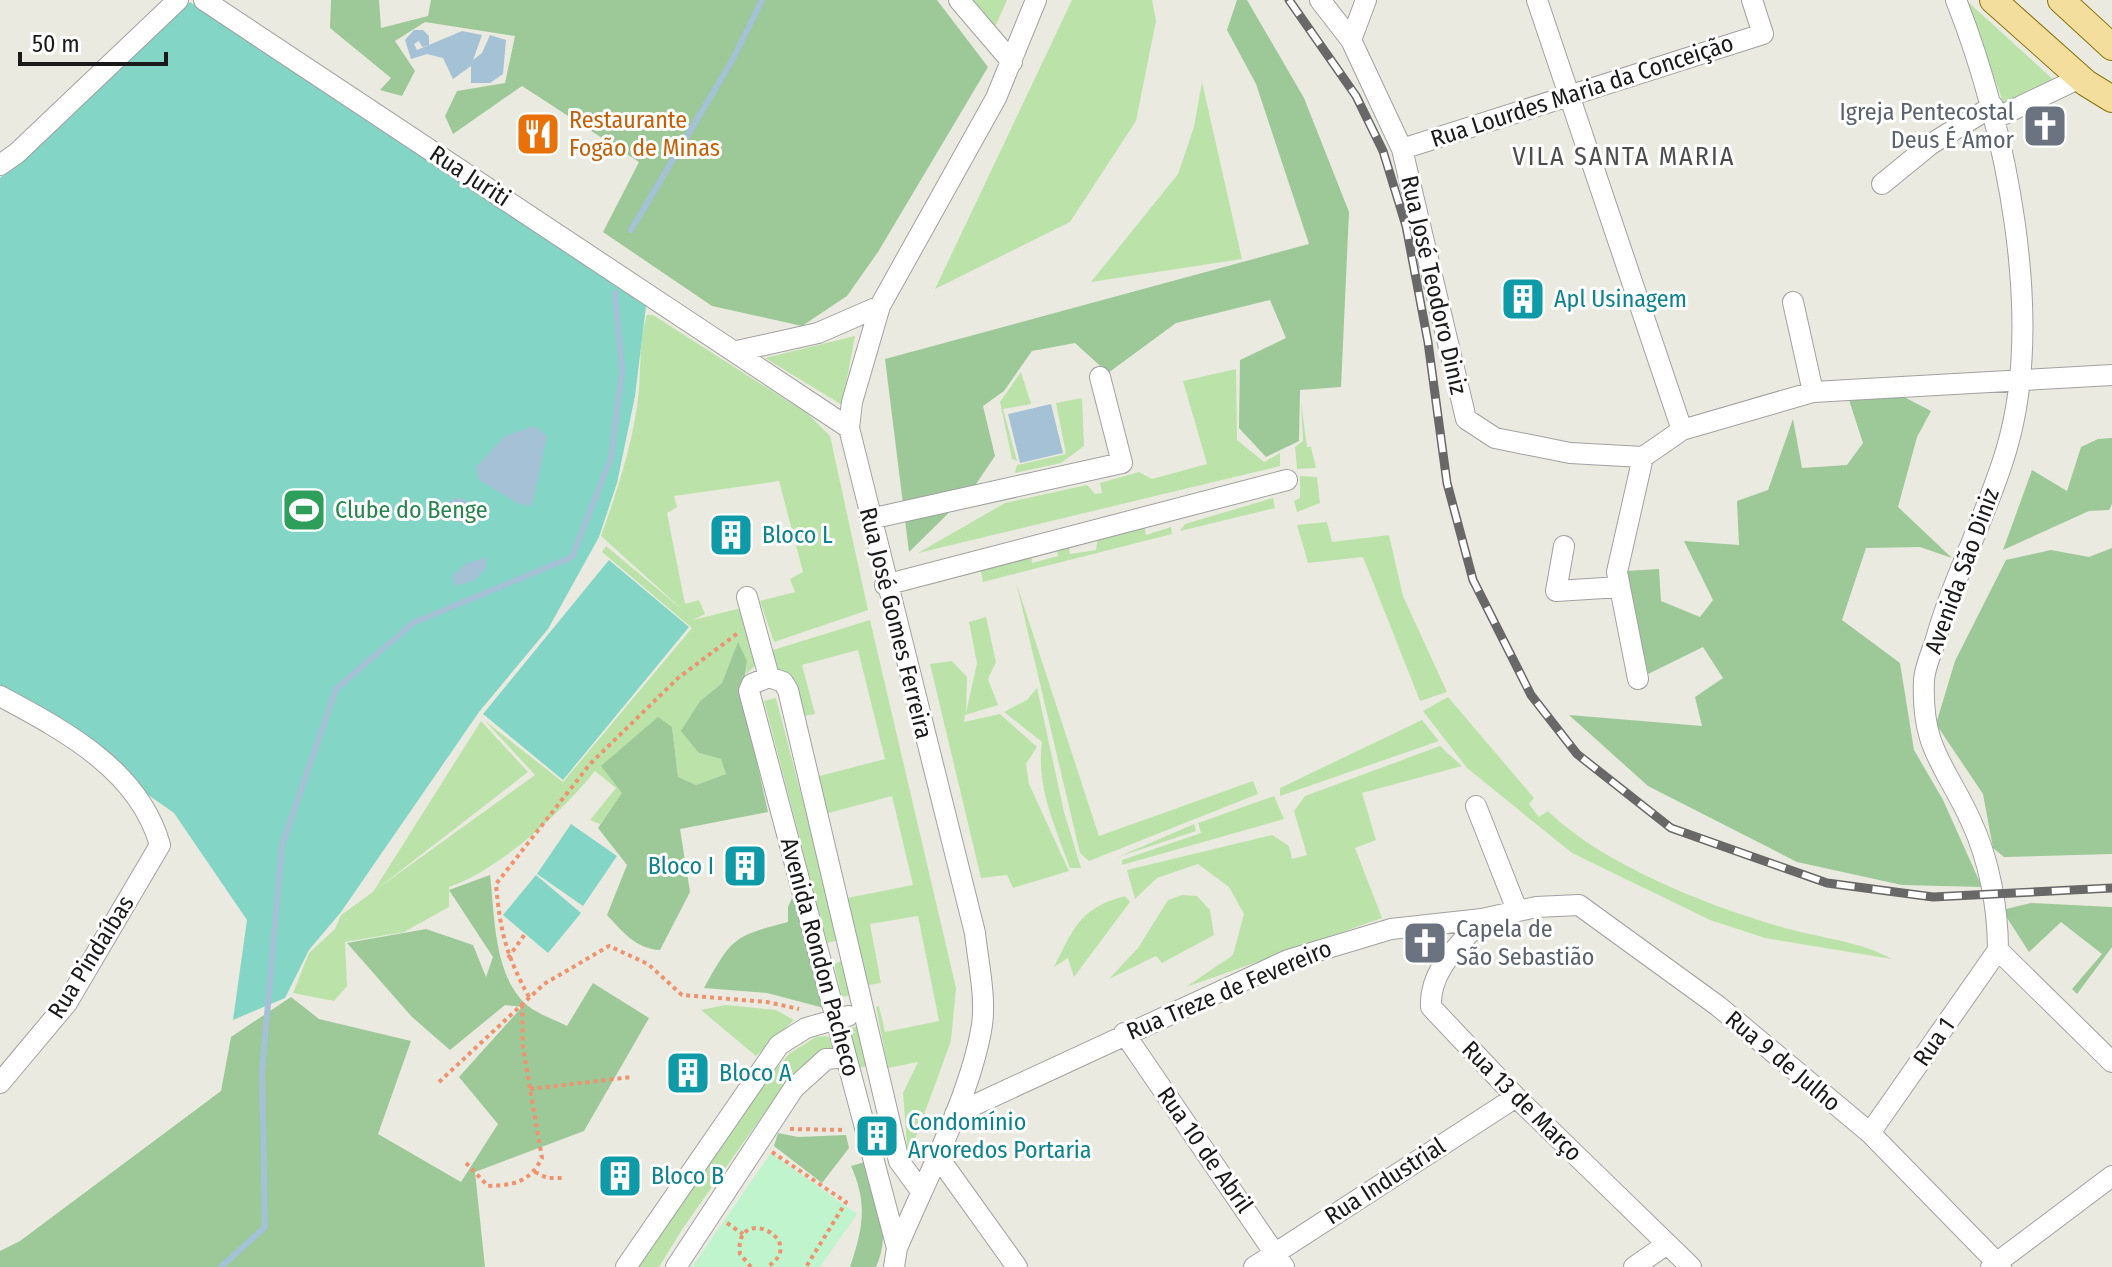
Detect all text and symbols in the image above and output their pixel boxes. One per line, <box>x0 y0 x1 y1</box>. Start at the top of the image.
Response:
scale bar <box>20 16 166 66</box>
street label: Rua Lourdes Maria da Conceição <box>1427 29 1737 153</box>
text: 50 m <box>32 30 80 58</box>
place label: Igreja Pentecostal Deus É Amor <box>1840 98 2015 154</box>
church icon: Igreja Pentecostal Deus É Amor <box>2021 102 2069 150</box>
place label: Restaurante Fogão de Minas <box>569 106 720 162</box>
restaurant icon: Restaurante Fogão de Minas <box>514 110 562 158</box>
street label: Rua Juriti <box>424 140 516 212</box>
district label: VILA SANTA MARIA <box>1513 141 1735 172</box>
street label: Rua José Teodoro Diniz <box>1395 173 1473 397</box>
building icon: Apl Usinagem <box>1499 275 1547 323</box>
place label: Apl Usinagem <box>1554 285 1687 313</box>
street label: Avenida São Diniz <box>1919 484 2005 658</box>
sports icon: Clube do Benge <box>280 486 328 534</box>
place label: Clube do Benge <box>335 496 488 524</box>
street label: Rua José Gomes Ferreira <box>854 504 938 742</box>
building icon: Bloco L <box>707 511 755 559</box>
place label: Bloco L <box>762 521 833 549</box>
street label: Avenida Rondon Pacheco <box>775 835 865 1079</box>
building icon: Bloco I <box>721 842 769 890</box>
place label: Bloco I <box>648 852 714 880</box>
street label: Rua Pindaíbas <box>42 890 140 1024</box>
place label: Capela de São Sebastião <box>1456 915 1594 971</box>
church icon: Capela de São Sebastião <box>1401 919 1449 967</box>
street label: Rua Treze de Fevereiro <box>1122 934 1336 1046</box>
street label: Rua 9 de Julho <box>1720 1005 1846 1117</box>
street label: Rua 1 <box>1908 1013 1960 1071</box>
street label: Rua 13 de Março <box>1456 1035 1588 1167</box>
building icon: Bloco A <box>664 1049 712 1097</box>
place label: Bloco A <box>719 1059 792 1087</box>
street label: Rua 10 de Abril <box>1151 1082 1259 1218</box>
place label: Condomínio Arvoredos Portaria <box>908 1108 1092 1164</box>
building icon: Condomínio Arvoredos Portaria <box>853 1112 901 1160</box>
street label: Rua Industrial <box>1320 1132 1450 1230</box>
building icon: Bloco B <box>596 1152 644 1200</box>
place label: Bloco B <box>651 1162 724 1190</box>

